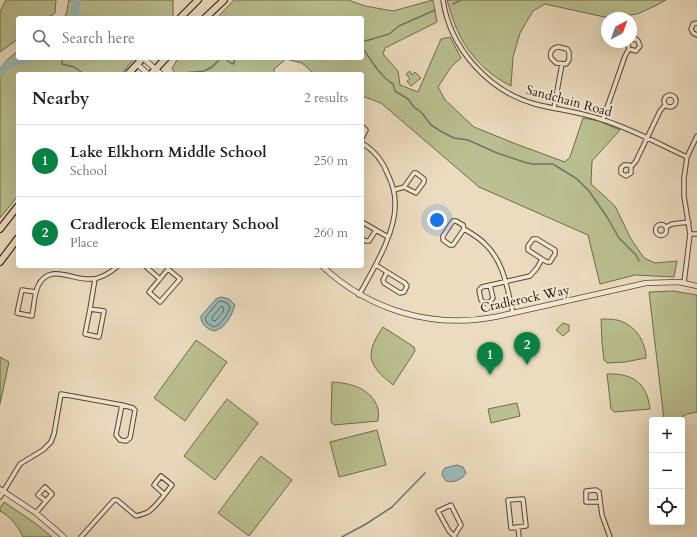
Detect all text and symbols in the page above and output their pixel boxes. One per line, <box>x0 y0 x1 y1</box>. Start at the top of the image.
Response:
north arrow <box>601 12 637 48</box>
search box <box>16 16 364 60</box>
icon: search <box>30 27 52 49</box>
text: Search here <box>62 28 135 48</box>
street label: Sandchain Road <box>524 81 614 121</box>
text: Nearby <box>32 87 89 110</box>
text: 2 results <box>304 89 348 107</box>
text: Lake Elkhorn Middle School <box>70 142 267 162</box>
text: 1 <box>42 152 48 170</box>
text: 250 m <box>314 152 348 170</box>
text: School <box>70 162 107 180</box>
your location <box>427 210 447 230</box>
text: Cradlerock Elementary School <box>70 214 279 234</box>
text: 2 <box>42 224 48 242</box>
text: 260 m <box>314 224 348 242</box>
text: Place <box>70 234 98 252</box>
street label: Cradlerock Way <box>478 281 572 317</box>
pin: 2 <box>514 332 540 365</box>
pin: 1 <box>477 342 503 375</box>
map controls <box>649 417 685 525</box>
button: + <box>649 417 685 453</box>
button: − <box>649 453 685 489</box>
button: locate <box>649 489 685 525</box>

